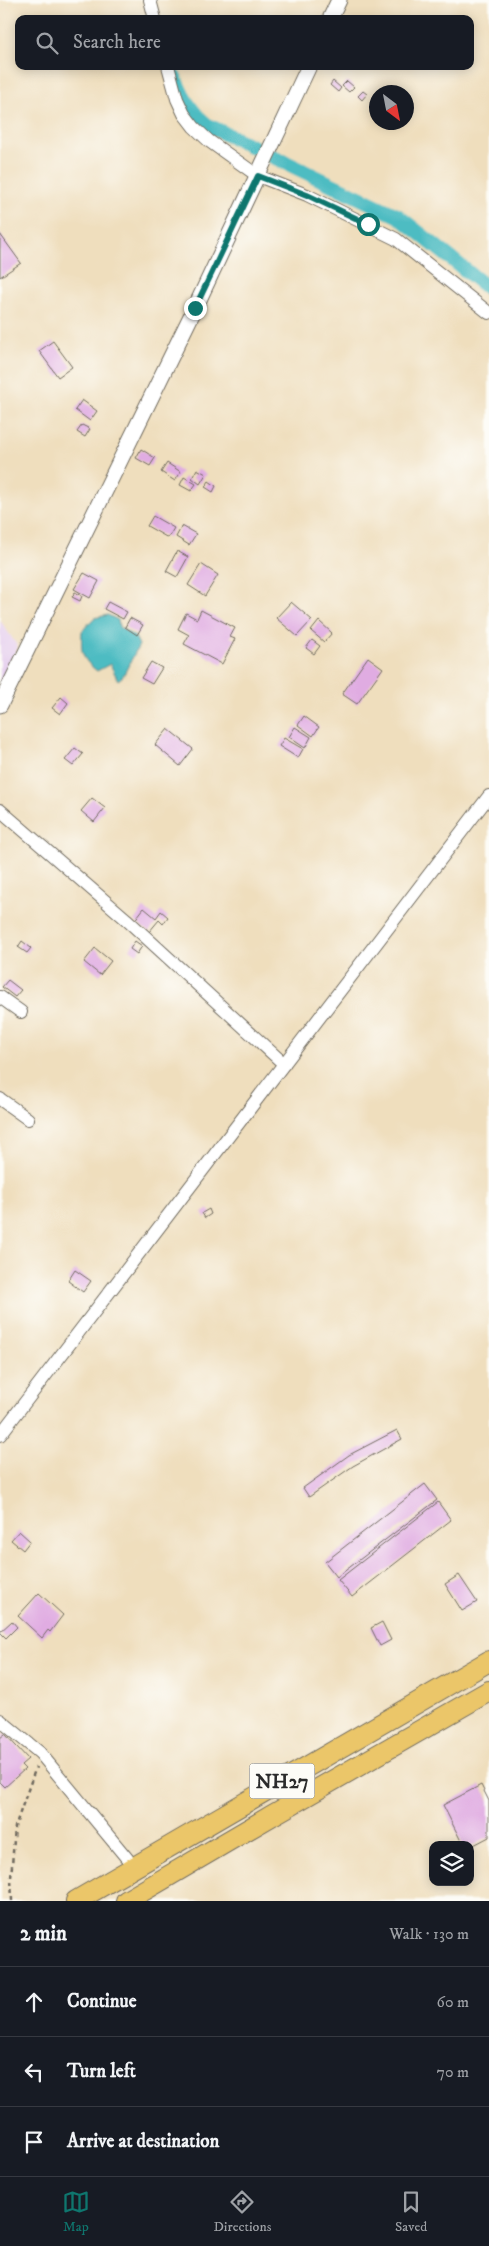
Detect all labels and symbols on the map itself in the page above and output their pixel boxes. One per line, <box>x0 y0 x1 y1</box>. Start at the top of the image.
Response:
north arrow <box>369 85 414 130</box>
route start <box>357 213 380 236</box>
route end <box>184 297 207 320</box>
road number: NH27 <box>250 1764 314 1798</box>

